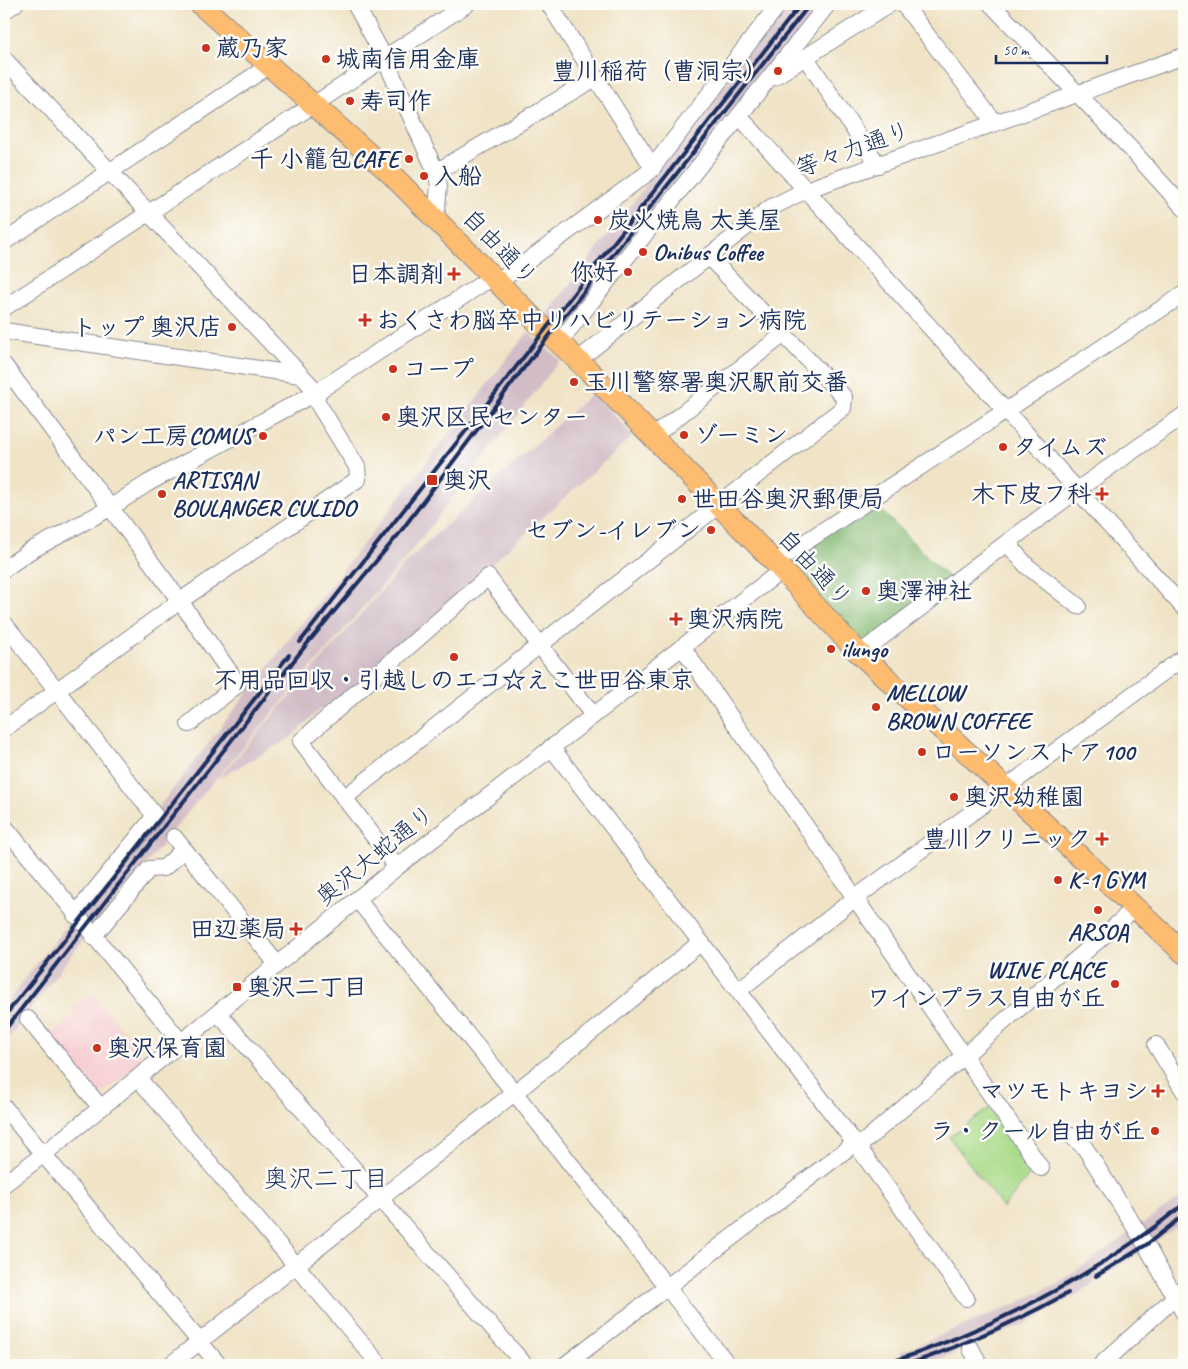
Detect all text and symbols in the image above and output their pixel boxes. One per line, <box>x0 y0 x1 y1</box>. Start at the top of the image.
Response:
scale bar <box>996 32 1107 64</box>
place label: 蔵乃家 <box>216 33 288 63</box>
text: 50 m <box>1003 41 1030 60</box>
marker: 蔵乃家 <box>200 42 212 54</box>
place label: 城南信用金庫 <box>336 44 480 74</box>
marker: 城南信用金庫 <box>320 53 332 65</box>
place label: 豊川稲荷（曹洞宗） <box>552 56 768 86</box>
marker: 豊川稲荷（曹洞宗） <box>772 65 784 77</box>
place label: 寿司作 <box>360 86 432 116</box>
marker: 寿司作 <box>344 95 356 107</box>
street label: 等々力通り <box>791 114 915 184</box>
place label: 千 小籠包CAFE <box>250 144 403 174</box>
marker: 千 小籠包CAFE <box>403 153 415 165</box>
place label: 入船 <box>434 161 482 191</box>
marker: 入船 <box>418 170 430 182</box>
street label: 自由通り <box>456 202 544 292</box>
place label: 炭火焼鳥 太美屋 <box>608 205 782 235</box>
marker: 炭火焼鳥 太美屋 <box>592 214 604 226</box>
place label: Onibus Coffee <box>653 237 765 267</box>
marker: Onibus Coffee <box>637 246 649 258</box>
place label: 你好 <box>570 257 618 287</box>
place label: 日本調剤 <box>348 259 444 289</box>
marker: 你好 <box>622 266 634 278</box>
marker: 日本調剤 <box>448 268 460 280</box>
place label: おくさわ脳卒中リハビリテーション病院 <box>376 305 807 335</box>
place label: トップ 奥沢店 <box>72 312 222 342</box>
marker: おくさわ脳卒中リハビリテーション病院 <box>358 313 372 327</box>
marker: トップ 奥沢店 <box>226 321 238 333</box>
place label: コープ <box>403 354 474 384</box>
marker: コープ <box>387 363 399 375</box>
place label: 玉川警察署奥沢駅前交番 <box>584 367 848 397</box>
marker: 玉川警察署奥沢駅前交番 <box>568 376 580 388</box>
place label: 奥沢区民センター <box>396 402 588 432</box>
marker: 奥沢区民センター <box>380 411 392 423</box>
place label: ゾーミン <box>694 420 788 450</box>
place label: パン工房COMUS <box>93 421 257 451</box>
marker: ゾーミン <box>678 429 690 441</box>
marker: パン工房COMUS <box>257 430 269 442</box>
place label: タイムズ <box>1013 432 1107 462</box>
marker: タイムズ <box>997 441 1009 453</box>
place label: ARTISAN BOULANGER CULIDO <box>172 465 358 523</box>
place label: 奥沢 <box>443 465 491 495</box>
marker: 奥沢 <box>425 473 439 487</box>
place label: 木下皮フ科 <box>971 479 1091 509</box>
place label: 世田谷奥沢郵便局 <box>692 484 884 514</box>
marker: 木下皮フ科 <box>1095 487 1109 501</box>
marker: ARTISAN BOULANGER CULIDO <box>156 488 168 500</box>
marker: 世田谷奥沢郵便局 <box>676 493 688 505</box>
place label: セブン-イレブン <box>525 515 701 545</box>
street label: 自由通り <box>771 523 859 613</box>
marker: セブン-イレブン <box>705 524 717 536</box>
place label: 奥澤神社 <box>876 576 972 606</box>
marker: 奥澤神社 <box>860 585 872 597</box>
place label: 奥沢病院 <box>687 604 783 634</box>
marker: 奥沢病院 <box>669 612 683 626</box>
place label: ilungo <box>841 634 890 664</box>
marker: ilungo <box>825 643 837 655</box>
marker: 不用品回収・引越しのエコ☆えこ世田谷東京 <box>448 651 460 663</box>
place label: 不用品回収・引越しのエコ☆えこ世田谷東京 <box>214 665 694 695</box>
place label: MELLOW BROWN COFFEE <box>886 678 1034 736</box>
marker: MELLOW BROWN COFFEE <box>870 701 882 713</box>
place label: ローソンストア100 <box>932 737 1137 767</box>
marker: ローソンストア100 <box>916 746 928 758</box>
place label: 奥沢幼稚園 <box>964 782 1084 812</box>
marker: 奥沢幼稚園 <box>948 791 960 803</box>
street label: 奥沢大蛇通り <box>310 798 440 912</box>
place label: 豊川クリニック <box>923 824 1091 854</box>
marker: 豊川クリニック <box>1095 832 1109 846</box>
place label: K-1 GYM <box>1068 865 1146 895</box>
marker: K-1 GYM <box>1052 874 1064 886</box>
marker: ARSOA <box>1092 904 1104 916</box>
place label: 田辺薬局 <box>190 914 286 944</box>
place label: ARSOA <box>1068 917 1130 947</box>
marker: 田辺薬局 <box>290 923 302 935</box>
place label: WINE PLACE ワインプラス自由が丘 <box>866 955 1108 1013</box>
place label: 奥沢二丁目 <box>247 972 367 1002</box>
marker: WINE PLACE ワインプラス自由が丘 <box>1109 978 1121 990</box>
marker: 奥沢二丁目 <box>231 981 243 993</box>
place label: 奥沢保育園 <box>107 1033 227 1063</box>
marker: 奥沢保育園 <box>91 1042 103 1054</box>
place label: マツモトキヨシ <box>980 1076 1148 1106</box>
marker: マツモトキヨシ <box>1152 1085 1164 1097</box>
place label: ラ・クール自由が丘 <box>930 1116 1145 1146</box>
marker: ラ・クール自由が丘 <box>1149 1125 1161 1137</box>
district label: 奥沢二丁目 <box>263 1163 389 1195</box>

